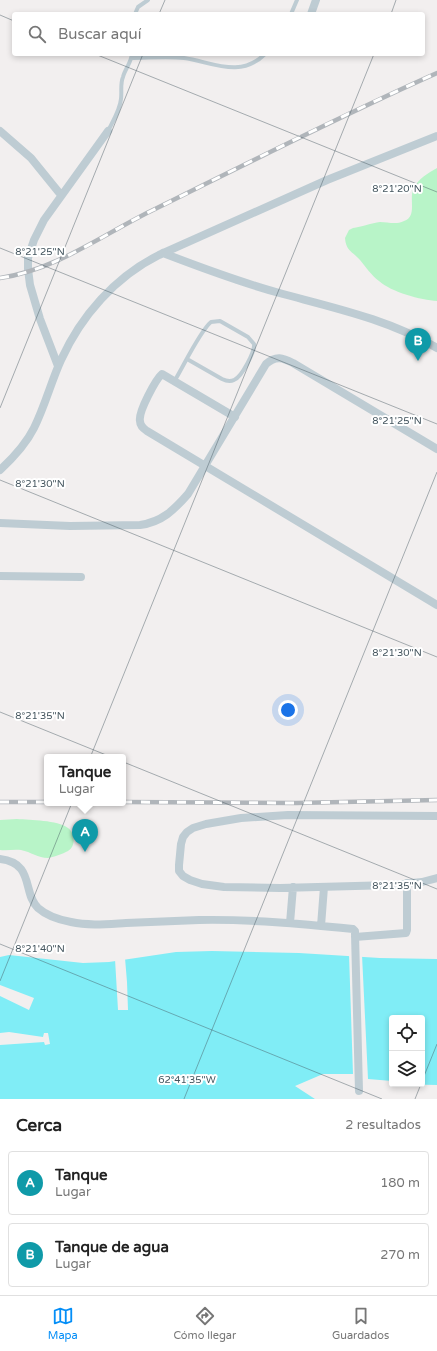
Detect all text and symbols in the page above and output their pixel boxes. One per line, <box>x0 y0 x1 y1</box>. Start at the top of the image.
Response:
search box <box>12 12 425 56</box>
icon: search <box>26 23 48 45</box>
text: Buscar aquí <box>58 25 141 43</box>
text: 8°21'20"N <box>372 183 422 195</box>
text: 8°21'25"N <box>15 246 65 258</box>
pin: B <box>405 328 431 361</box>
text: 8°21'25"N <box>372 415 422 427</box>
text: 8°21'30"N <box>15 478 65 490</box>
text: 8°21'30"N <box>372 647 422 659</box>
your location <box>278 700 298 720</box>
text: 8°21'35"N <box>15 710 65 722</box>
popup <box>44 754 126 806</box>
text: Tanque <box>59 763 111 781</box>
text: Lugar <box>59 781 95 797</box>
pin: A <box>72 819 98 852</box>
text: 8°21'35"N <box>372 880 422 892</box>
text: 8°21'40"N <box>15 943 65 955</box>
map controls <box>389 1015 425 1087</box>
button: locate <box>389 1015 425 1051</box>
button: layers <box>389 1051 425 1087</box>
text: 62°41'35"W <box>158 1074 216 1086</box>
text: Cerca <box>16 1115 62 1136</box>
text: 2 resultados <box>345 1117 421 1133</box>
text: Tanque <box>55 1166 108 1184</box>
text: A <box>25 1175 35 1191</box>
text: 180 m <box>380 1175 420 1191</box>
text: Lugar <box>55 1184 91 1200</box>
text: Tanque de agua <box>55 1238 169 1256</box>
text: B <box>25 1247 35 1263</box>
text: 270 m <box>380 1247 420 1263</box>
text: Lugar <box>55 1256 91 1272</box>
tab: Mapa <box>48 1305 78 1342</box>
tab: Cómo llegar <box>173 1305 236 1342</box>
tab: Guardados <box>332 1305 389 1342</box>

